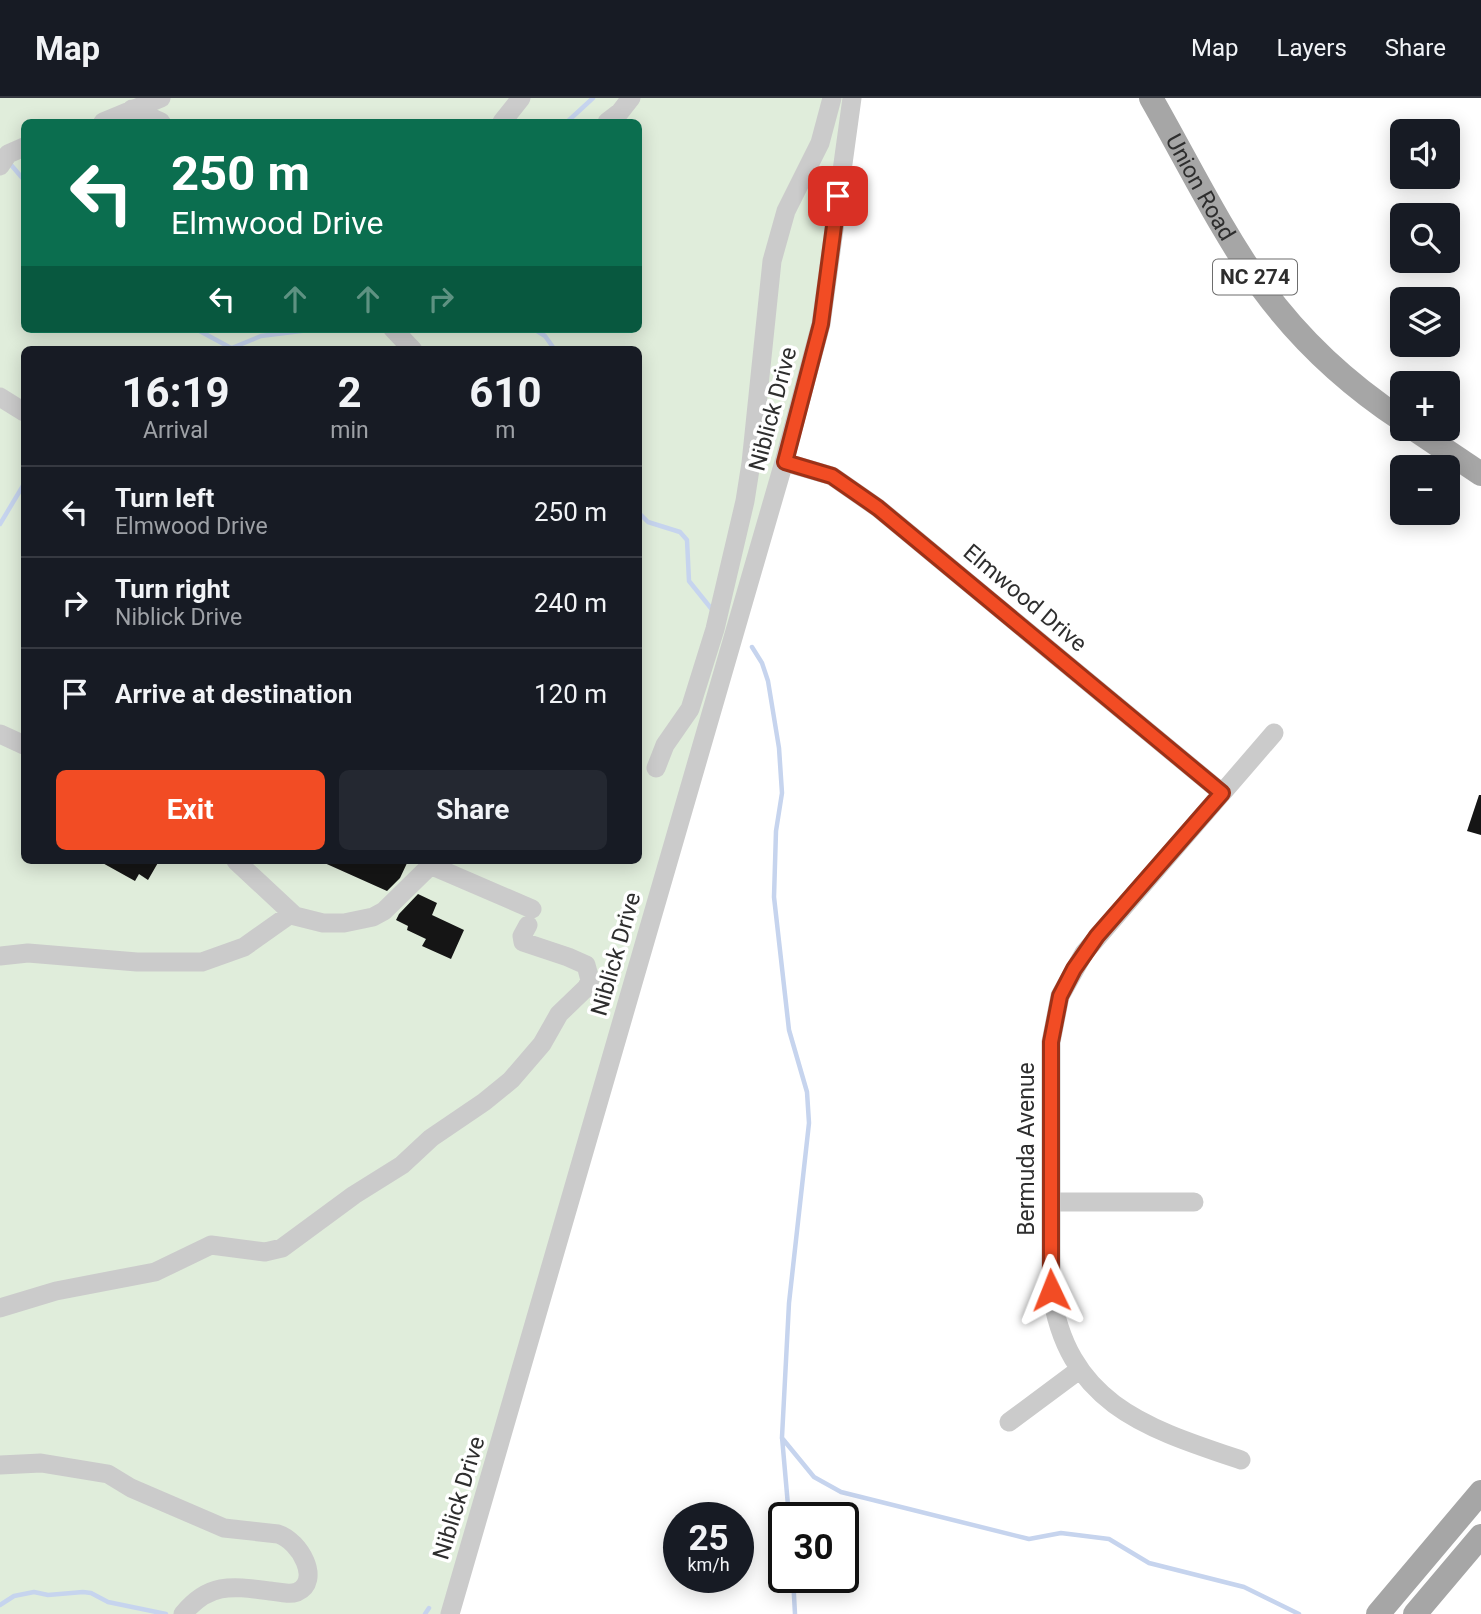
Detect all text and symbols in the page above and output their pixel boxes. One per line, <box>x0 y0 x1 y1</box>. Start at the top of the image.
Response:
text: Map <box>35 29 100 68</box>
text: Map <box>1191 34 1239 62</box>
text: Layers <box>1277 34 1347 62</box>
text: Share <box>1385 34 1446 62</box>
map controls <box>1390 119 1460 525</box>
button: sound <box>1390 119 1460 189</box>
street label: Union Road <box>1160 129 1241 245</box>
text: 250 m <box>171 145 310 202</box>
icon: left <box>56 147 147 238</box>
pin <box>808 166 868 226</box>
icon: arrive <box>819 177 857 215</box>
button: search <box>1390 203 1460 273</box>
text: Elmwood Drive <box>171 204 383 242</box>
road number: NC 274 <box>1213 260 1297 294</box>
icon: left <box>203 280 241 318</box>
icon: ahead <box>276 280 314 318</box>
icon: ahead <box>349 280 387 318</box>
icon: right <box>422 280 460 318</box>
button: layers <box>1390 287 1460 357</box>
street label: Niblick Drive <box>744 344 802 474</box>
text: 16:19 <box>122 368 230 417</box>
text: 2 <box>337 368 362 417</box>
text: 610 <box>469 368 542 417</box>
button: + <box>1390 371 1460 441</box>
text: Arrival <box>143 417 208 444</box>
text: min <box>330 417 369 444</box>
text: m <box>495 417 515 444</box>
button: − <box>1390 455 1460 525</box>
text: Turn left <box>115 483 214 513</box>
icon: left <box>56 493 94 531</box>
text: 250 m <box>534 497 607 527</box>
text: Elmwood Drive <box>115 513 268 540</box>
street label: Elmwood Drive <box>958 539 1092 657</box>
text: Turn right <box>115 574 230 604</box>
icon: right <box>56 584 94 622</box>
text: 240 m <box>534 588 607 618</box>
text: Niblick Drive <box>115 604 242 631</box>
icon: arrive <box>56 675 94 713</box>
text: Arrive at destination <box>115 679 352 709</box>
text: 120 m <box>534 679 607 709</box>
button: Exit <box>56 770 325 850</box>
button: Share <box>339 770 607 850</box>
street label: Niblick Drive <box>585 889 647 1019</box>
street label: Bermuda Avenue <box>1013 1062 1040 1236</box>
position arrow <box>1014 1253 1088 1327</box>
street label: Niblick Drive <box>427 1433 491 1563</box>
speed limit sign: 30 <box>768 1502 859 1593</box>
text: 25 <box>688 1518 729 1559</box>
text: km/h <box>687 1554 730 1575</box>

